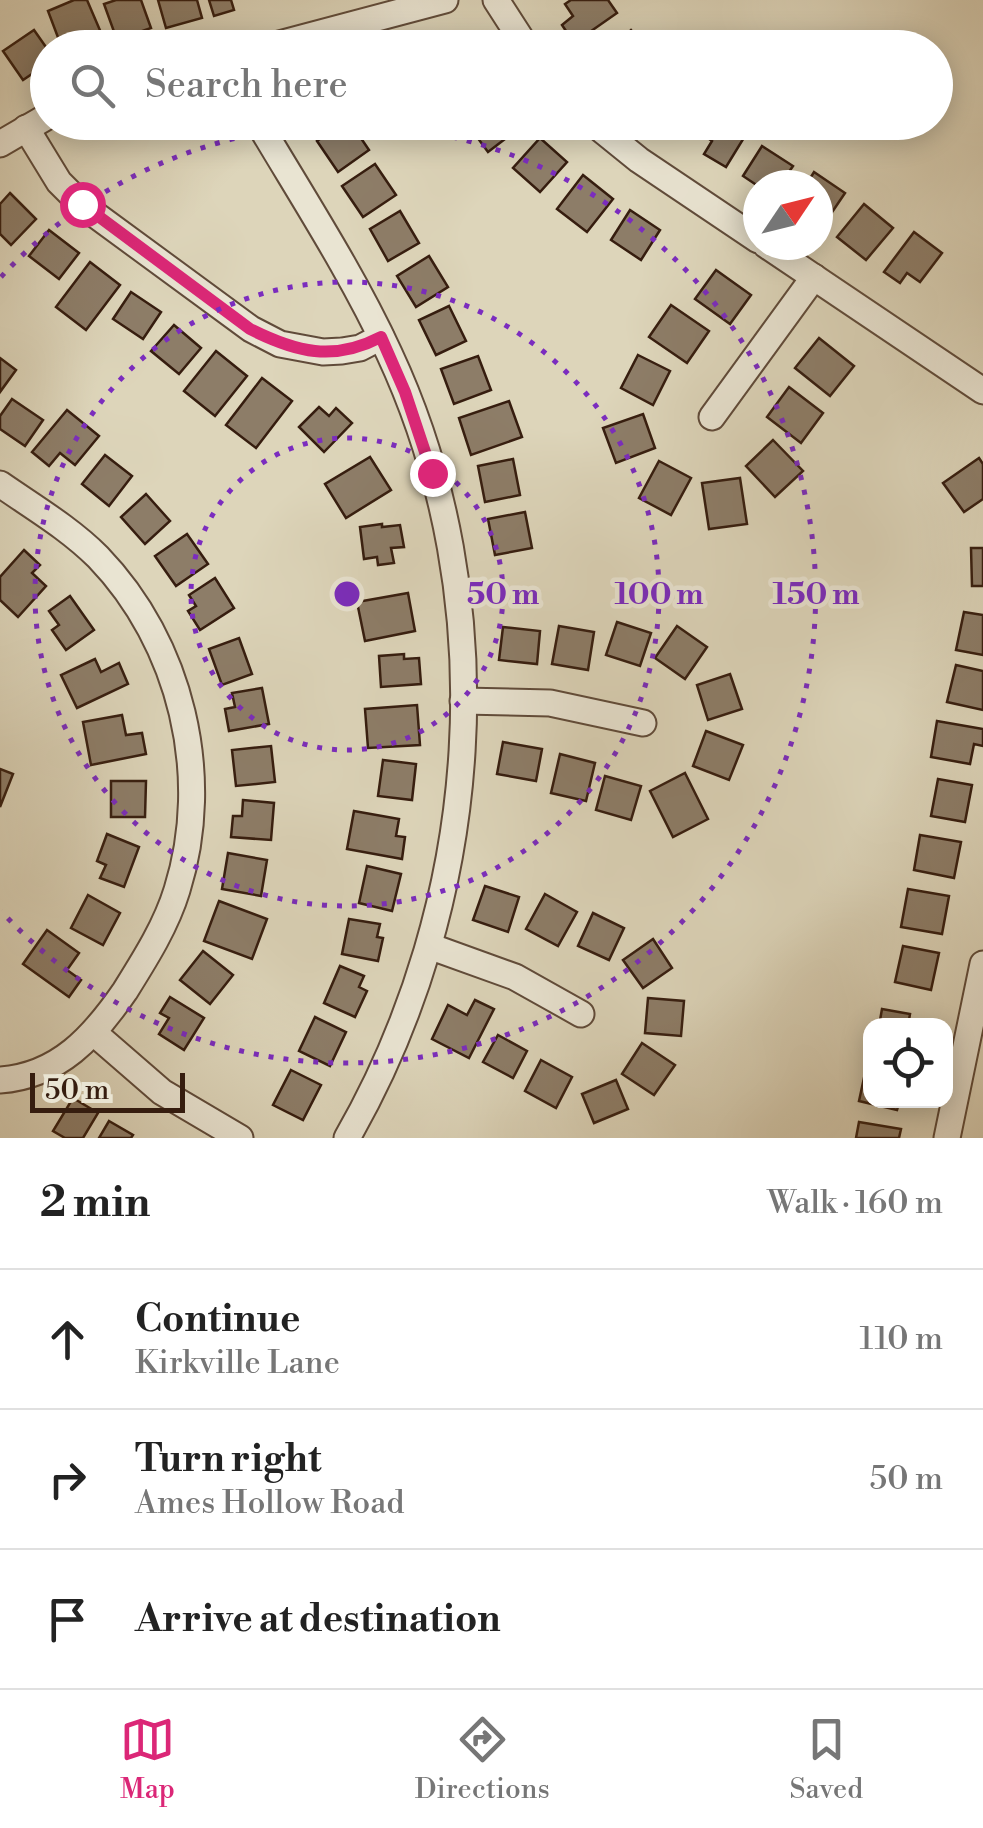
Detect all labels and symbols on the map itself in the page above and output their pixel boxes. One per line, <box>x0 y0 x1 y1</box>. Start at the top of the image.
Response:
north arrow <box>743 170 833 260</box>
route start <box>60 182 106 228</box>
route end <box>410 451 456 497</box>
centre of rings <box>329 576 365 612</box>
text: 50 m <box>467 576 539 614</box>
text: 100 m <box>614 576 704 614</box>
text: 150 m <box>773 576 859 614</box>
scale bar <box>30 1068 185 1112</box>

